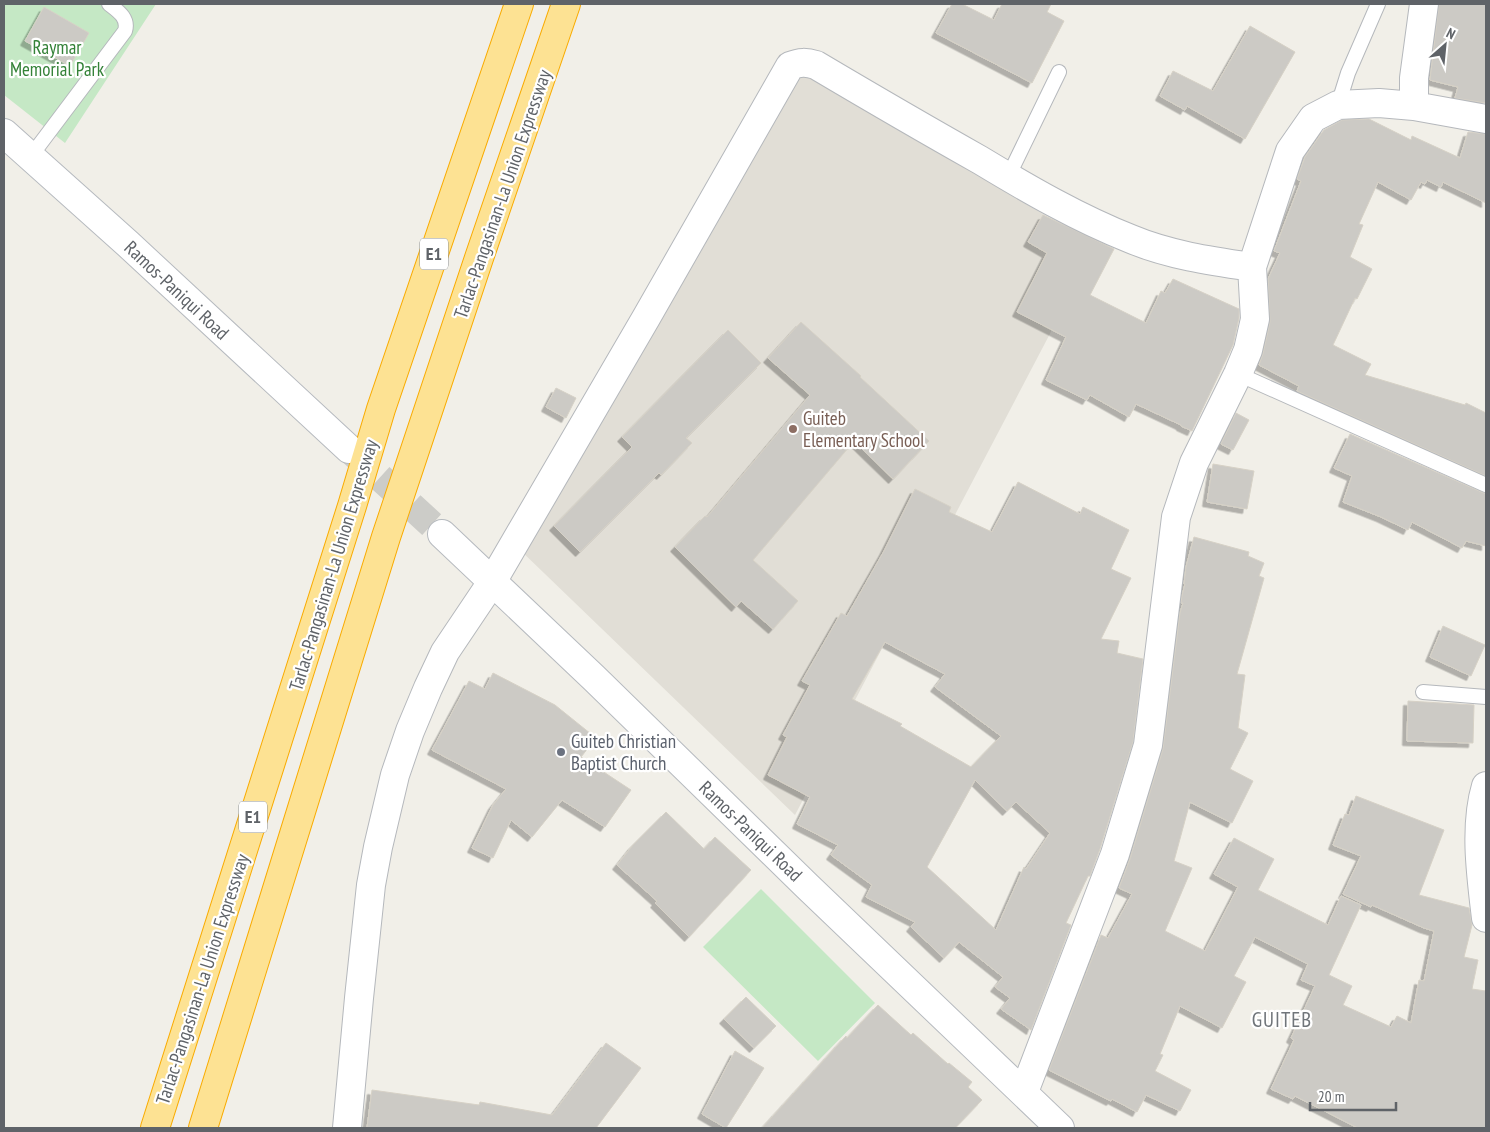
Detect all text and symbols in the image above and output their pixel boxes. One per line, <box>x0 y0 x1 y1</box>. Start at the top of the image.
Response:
north arrow <box>1420 20 1470 70</box>
text: N <box>1443 24 1458 43</box>
park label: Raymar Memorial Park <box>10 35 105 81</box>
street label: Tarlac-Pangasinan-La Union Expressway <box>448 66 556 322</box>
street label: Ramos-Paniqui Road <box>120 235 234 345</box>
road number: E1 <box>420 238 448 270</box>
place label: Guiteb Elementary School <box>803 406 925 452</box>
marker: Guiteb Elementary School <box>787 423 799 435</box>
street label: Tarlac-Pangasinan-La Union Expressway <box>283 436 383 694</box>
place label: Guiteb Christian Baptist Church <box>571 729 676 775</box>
marker: Guiteb Christian Baptist Church <box>555 746 567 758</box>
street label: Ramos-Paniqui Road <box>694 776 808 886</box>
road number: E1 <box>239 802 267 832</box>
street label: Tarlac-Pangasinan-La Union Expressway <box>150 850 254 1107</box>
district label: GUITEB <box>1252 1006 1312 1033</box>
scale bar <box>1310 1080 1396 1112</box>
text: 20 m <box>1318 1087 1344 1106</box>

